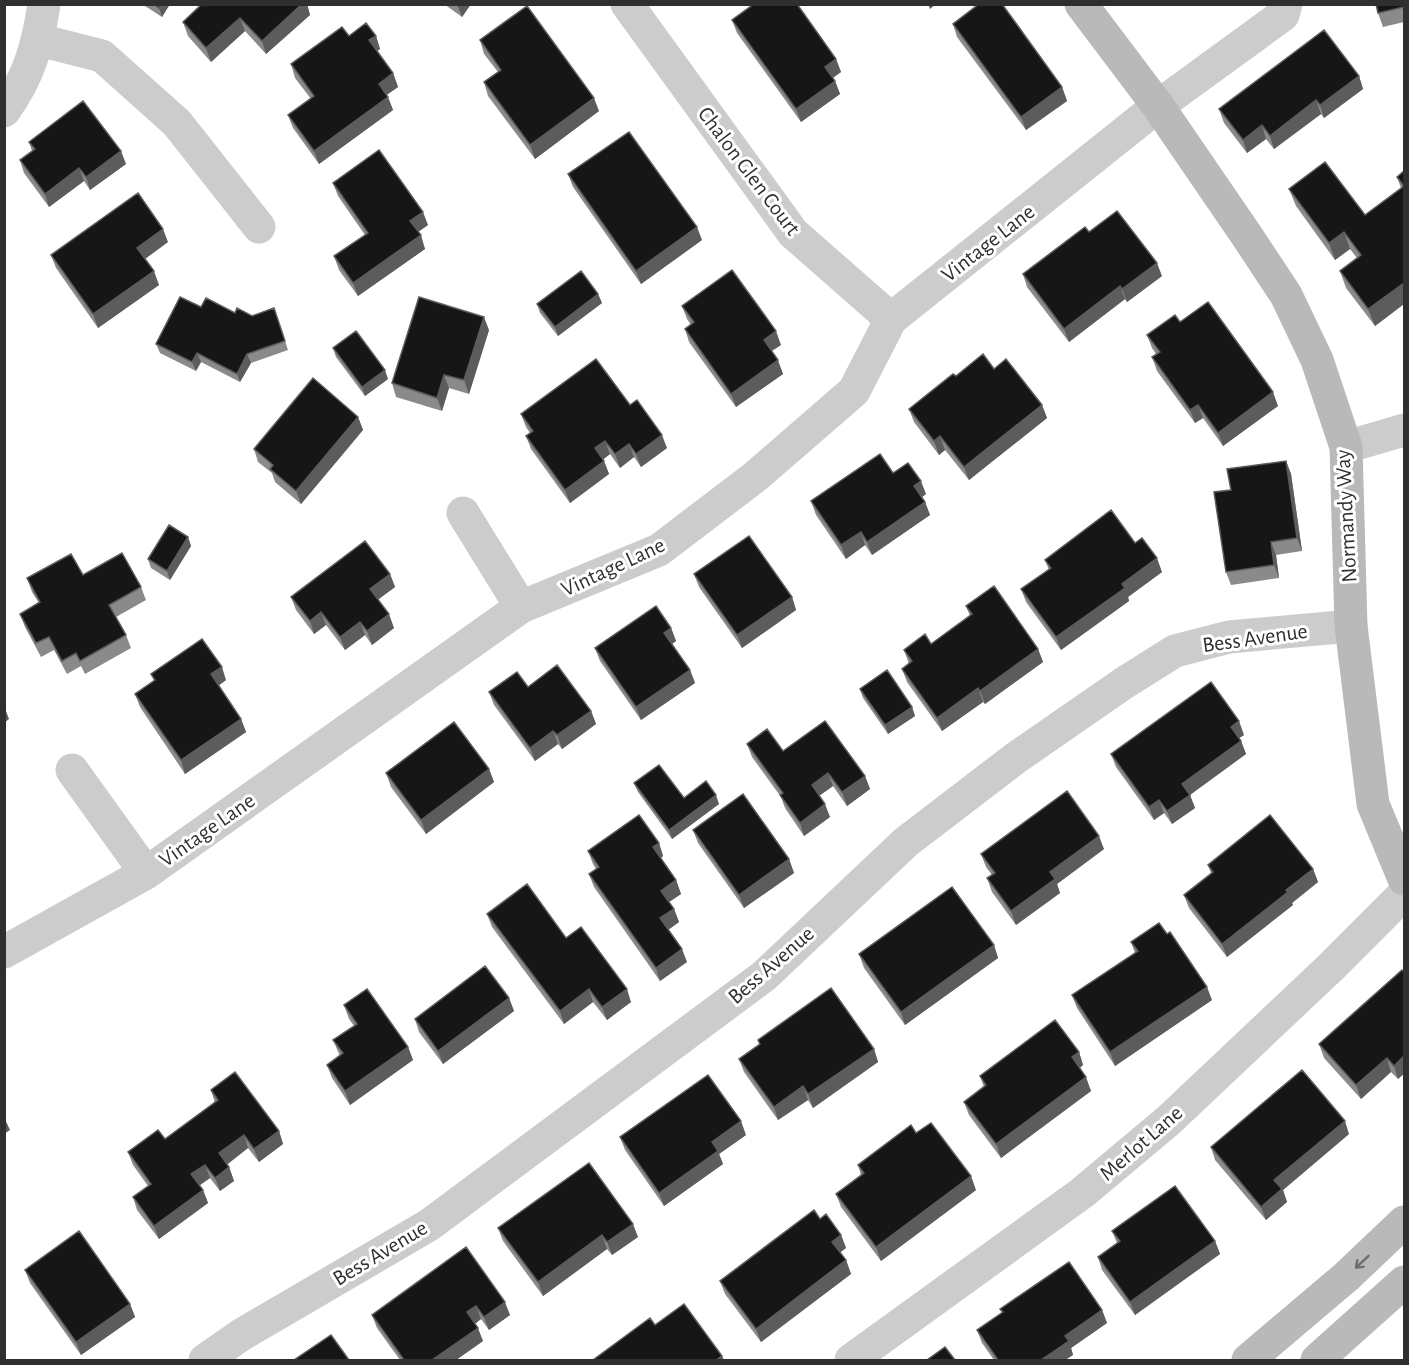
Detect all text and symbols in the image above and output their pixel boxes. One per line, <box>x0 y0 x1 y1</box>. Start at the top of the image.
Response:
street label: Chalon Glen Court <box>694 103 804 239</box>
street label: Vintage Lane <box>937 200 1039 286</box>
street label: Normandy Way <box>1331 448 1360 583</box>
street label: Vintage Lane <box>558 534 668 600</box>
street label: Bess Avenue <box>1201 620 1309 656</box>
street label: Vintage Lane <box>155 789 259 871</box>
street label: Bess Avenue <box>724 922 818 1008</box>
street label: Merlot Lane <box>1095 1101 1187 1185</box>
street label: Bess Avenue <box>329 1216 431 1290</box>
one-way arrow <box>1355 1255 1370 1269</box>

